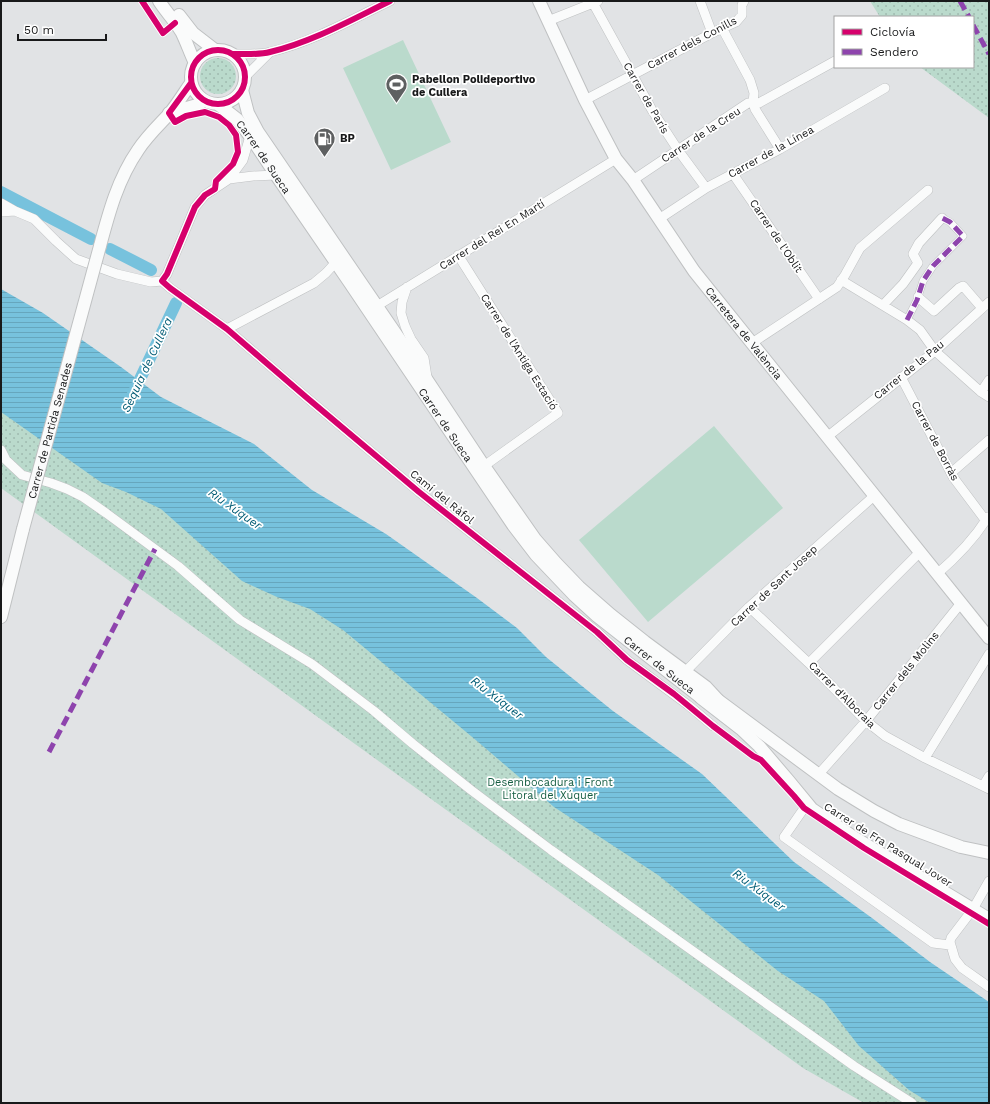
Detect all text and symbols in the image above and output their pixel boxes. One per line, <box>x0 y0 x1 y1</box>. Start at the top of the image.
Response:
street label: Carrer dels Conills <box>645 14 739 72</box>
scale bar <box>18 16 106 42</box>
legend <box>834 16 974 68</box>
text: 50 m <box>24 23 54 37</box>
text: Ciclovía <box>870 25 915 39</box>
text: Sendero <box>870 45 918 59</box>
street label: Carrer de París <box>620 60 672 136</box>
sports icon: Pabellon Polideportivo de Cullera <box>384 72 410 105</box>
place label: Pabellon Polideportivo de Cullera <box>412 73 536 99</box>
street label: Carrer de la Creu <box>659 104 743 166</box>
street label: Carrer de Sueca <box>234 117 293 196</box>
street label: Carrer de la Línea <box>726 123 816 181</box>
fuel station icon: BP <box>311 125 337 158</box>
place label: BP <box>340 132 355 145</box>
street label: Carrer del Rei En Martí <box>437 197 547 273</box>
street label: Carrer de l'Oblit <box>747 197 806 275</box>
street label: Carretera de València <box>703 284 785 382</box>
street label: Carrer de l'Antiga Estació <box>478 291 560 413</box>
water label: Sèquia de Cullera <box>119 315 175 415</box>
street label: Carrer de la Pau <box>871 338 947 402</box>
street label: Carrer de Partida Senades <box>25 361 75 500</box>
street label: Carrer de Sueca <box>416 385 475 464</box>
street label: Carrer de Borràs <box>908 399 962 483</box>
street label: Camí del Ràfol <box>407 467 477 527</box>
water label: Riu Xúquer <box>206 486 265 533</box>
street label: Carrer de Sant Josep <box>728 542 820 630</box>
street label: Carrer dels Molins <box>870 629 942 713</box>
street label: Carrer de Sueca <box>621 633 697 697</box>
street label: Carrer d'Alboraia <box>806 659 878 731</box>
water label: Riu Xúquer <box>468 674 527 723</box>
park label: Desembocadura i Front Litoral del Xúquer <box>487 776 613 802</box>
street label: Carrer de Fra Pasqual Jover <box>822 800 955 890</box>
water label: Riu Xúquer <box>730 866 789 915</box>

